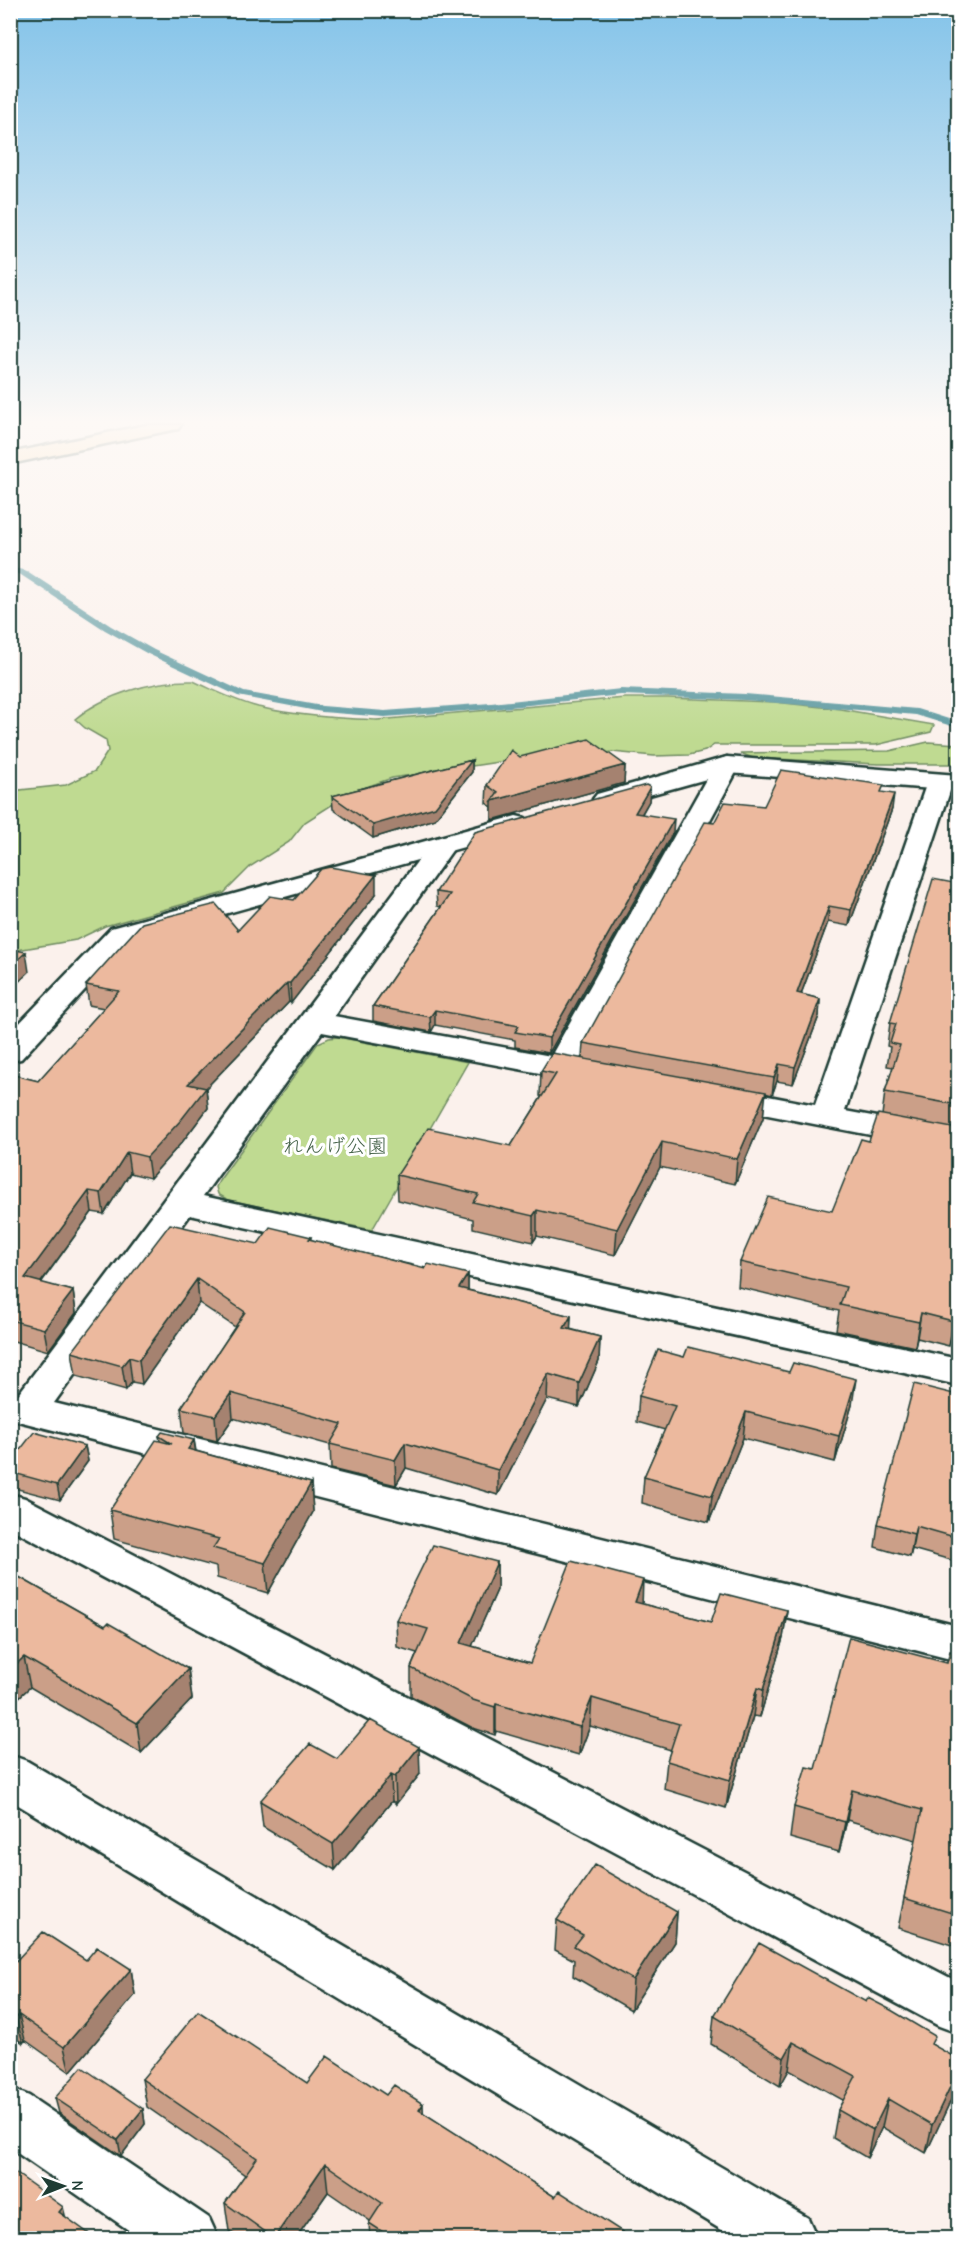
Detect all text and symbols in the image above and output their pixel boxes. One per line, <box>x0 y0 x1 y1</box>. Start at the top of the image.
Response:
park label: れんげ公園 <box>283 1134 388 1158</box>
north arrow <box>33 2156 93 2216</box>
text: N <box>68 2180 86 2191</box>

